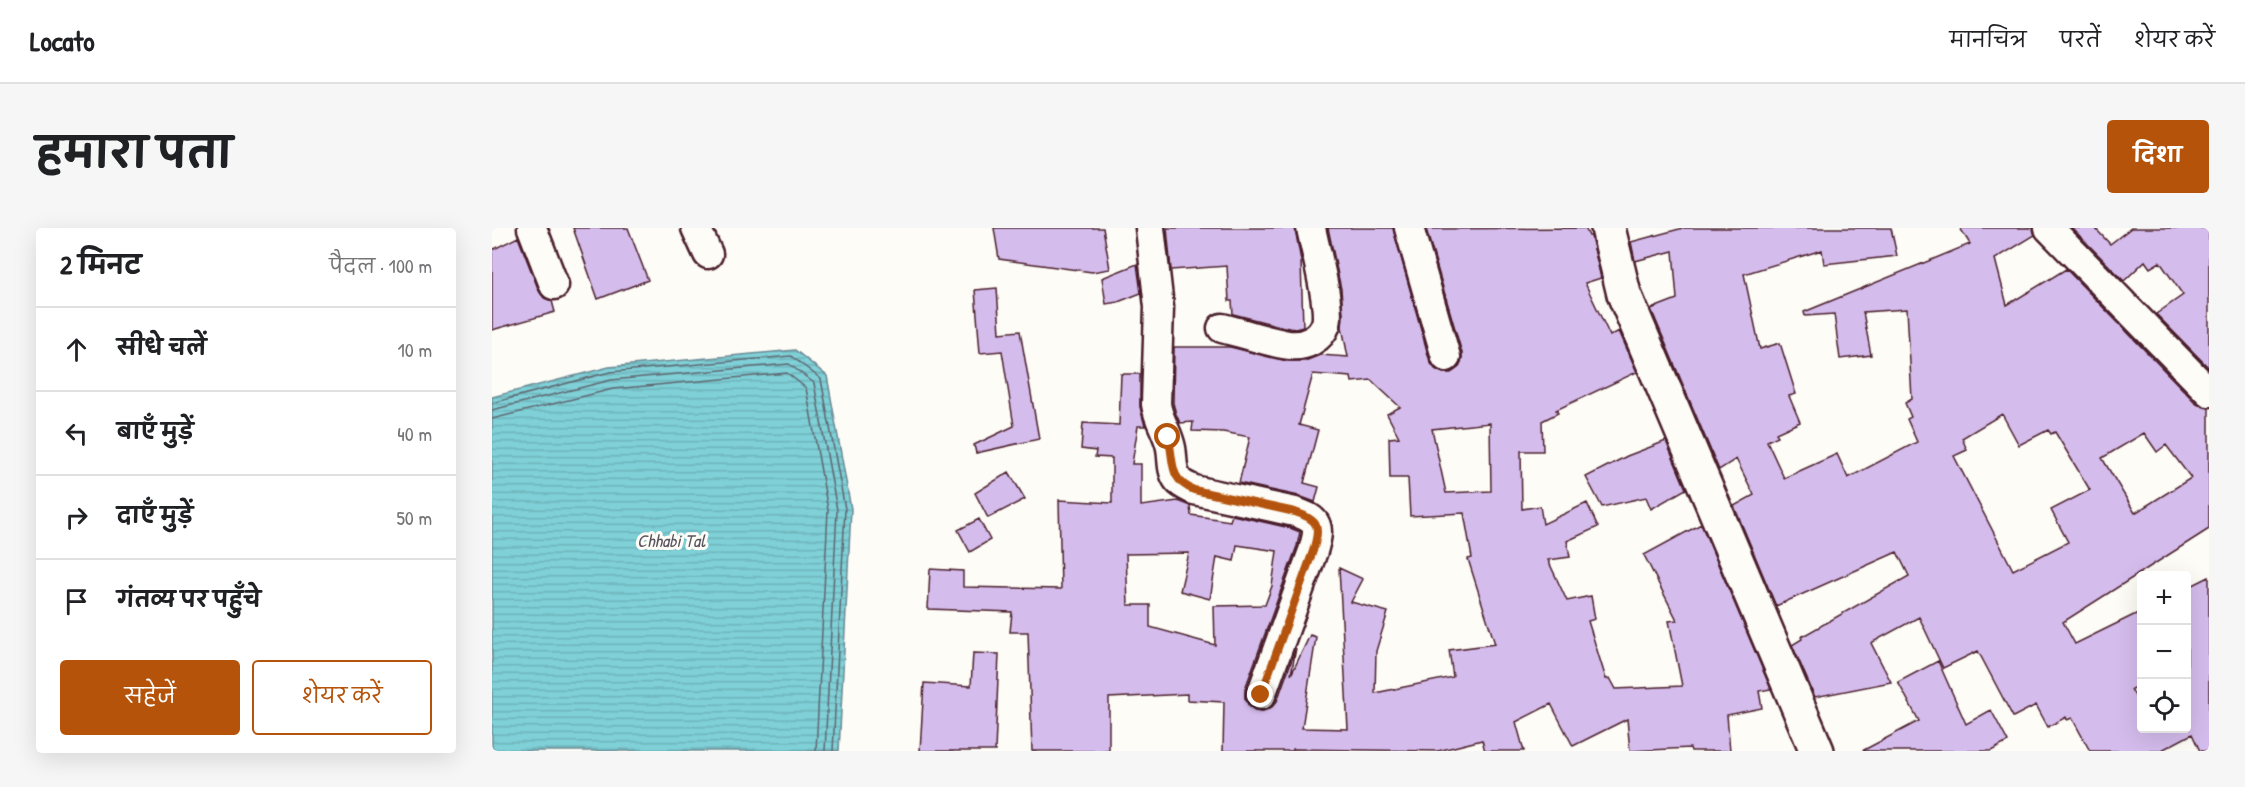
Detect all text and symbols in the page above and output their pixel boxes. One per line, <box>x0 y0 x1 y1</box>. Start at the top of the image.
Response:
text: Locato <box>30 22 94 60</box>
text: मानचित्र <box>1950 25 2027 54</box>
text: परतें <box>2060 25 2101 54</box>
text: शेयर करें <box>2134 25 2215 54</box>
button: दिशा <box>2107 120 2209 193</box>
text: हमारा पता <box>36 123 232 180</box>
text: 2 मिनट <box>60 247 141 282</box>
text: पैदल · 100 m <box>329 252 432 279</box>
text: सीधे चलें <box>117 332 207 362</box>
icon: ahead <box>60 333 93 366</box>
text: 10 m <box>398 336 432 363</box>
text: बाएँ मुड़ें <box>117 416 194 446</box>
icon: left <box>60 417 93 450</box>
text: 40 m <box>397 420 432 447</box>
route start <box>1154 423 1180 449</box>
text: दाएँ मुड़ें <box>117 500 193 530</box>
icon: right <box>60 501 93 534</box>
text: 50 m <box>396 504 432 531</box>
water label: Chhabi Tal <box>637 528 706 553</box>
map controls <box>2137 571 2191 733</box>
button: + <box>2137 571 2191 625</box>
text: गंतव्य पर पहुँचे <box>117 584 261 614</box>
icon: arrive <box>60 585 93 618</box>
button: − <box>2137 625 2191 679</box>
button: सहेजें <box>60 660 240 735</box>
button: शेयर करें <box>252 660 432 735</box>
button: locate <box>2137 679 2191 733</box>
route end <box>1247 681 1273 707</box>

